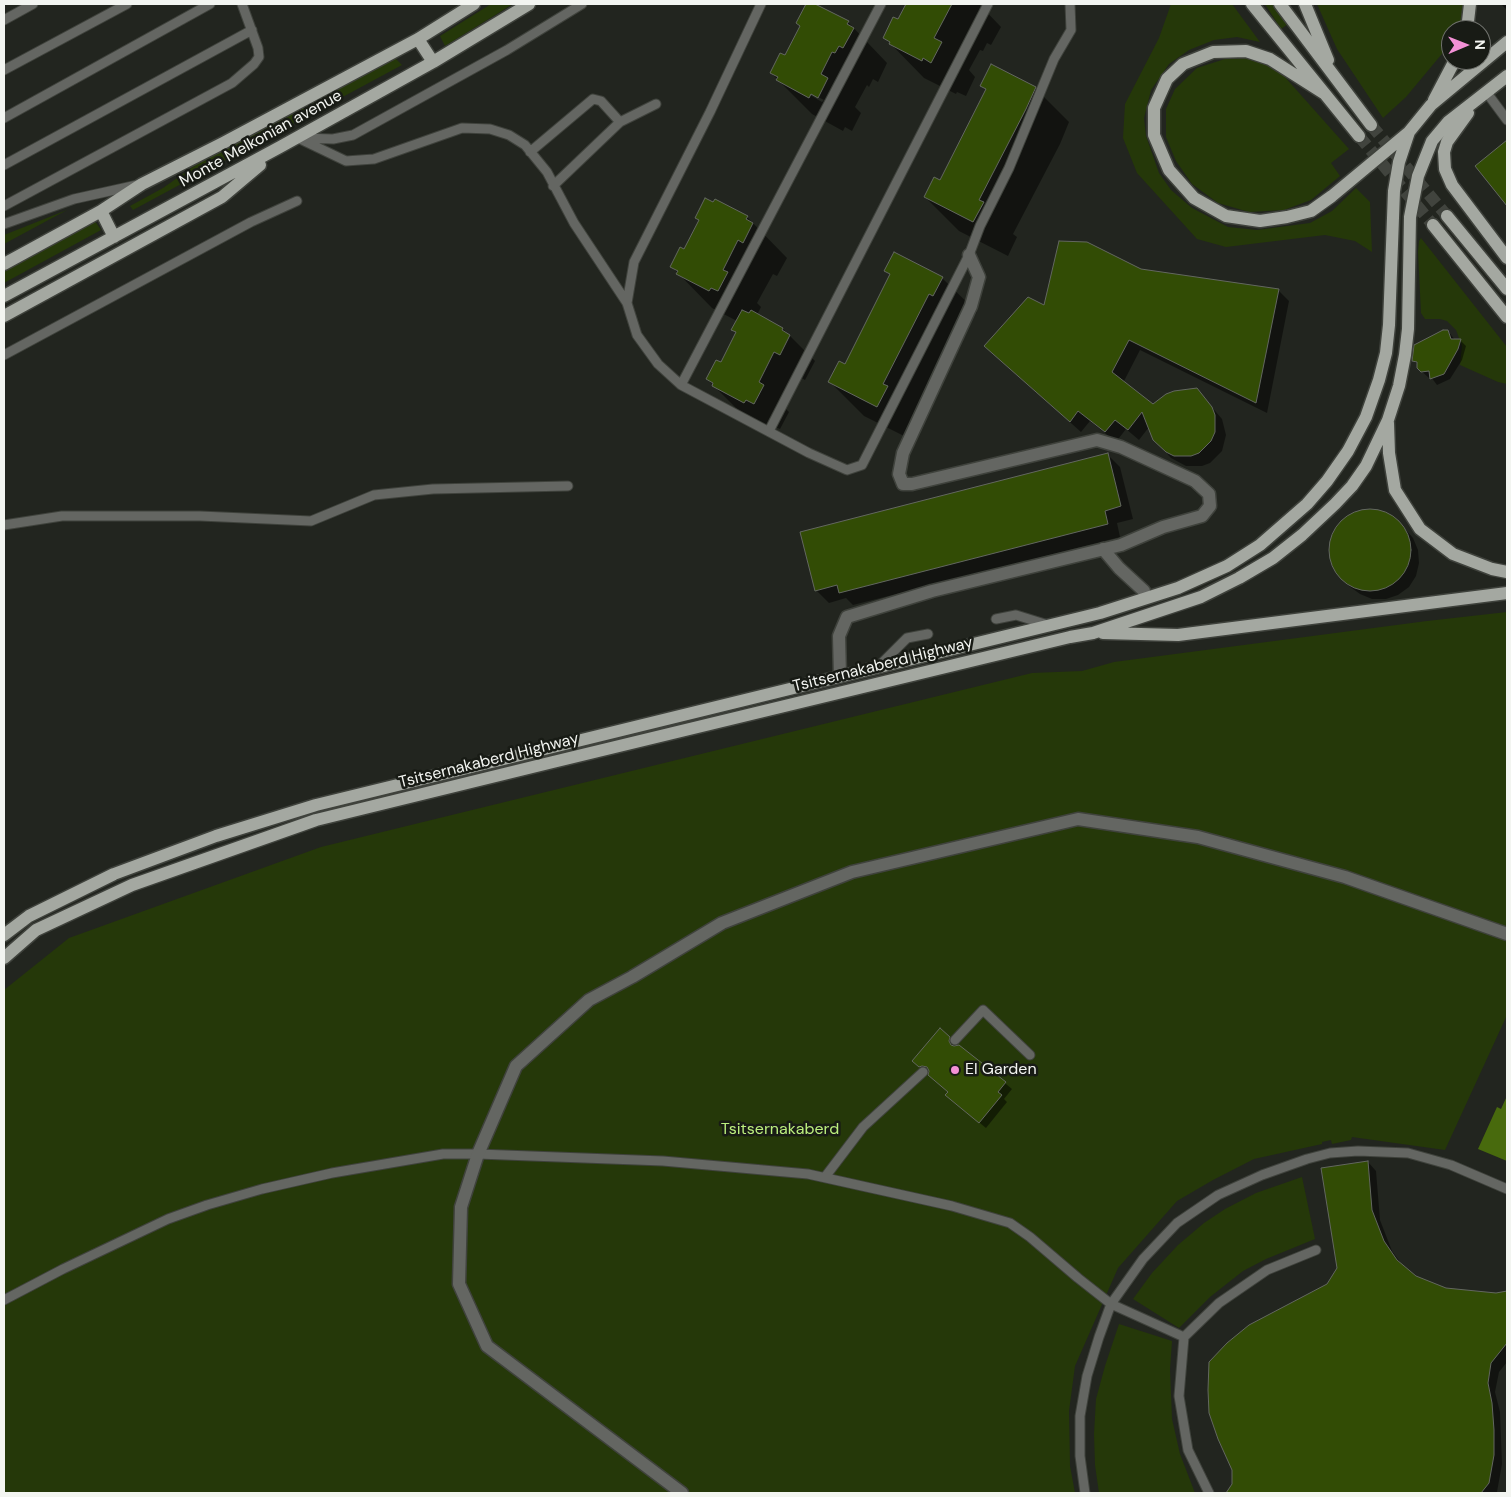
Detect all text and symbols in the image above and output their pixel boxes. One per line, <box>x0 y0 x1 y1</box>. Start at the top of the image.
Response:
north arrow <box>1441 20 1491 70</box>
text: N <box>1471 39 1489 50</box>
street label: Monte Melkonian avenue <box>176 86 346 192</box>
street label: Tsitsernakaberd Highway <box>791 633 975 697</box>
street label: Tsitsernakaberd Highway <box>397 729 581 793</box>
place label: El Garden <box>965 1060 1037 1080</box>
marker: El Garden <box>949 1064 961 1076</box>
park label: Tsitsernakaberd <box>721 1120 839 1140</box>

